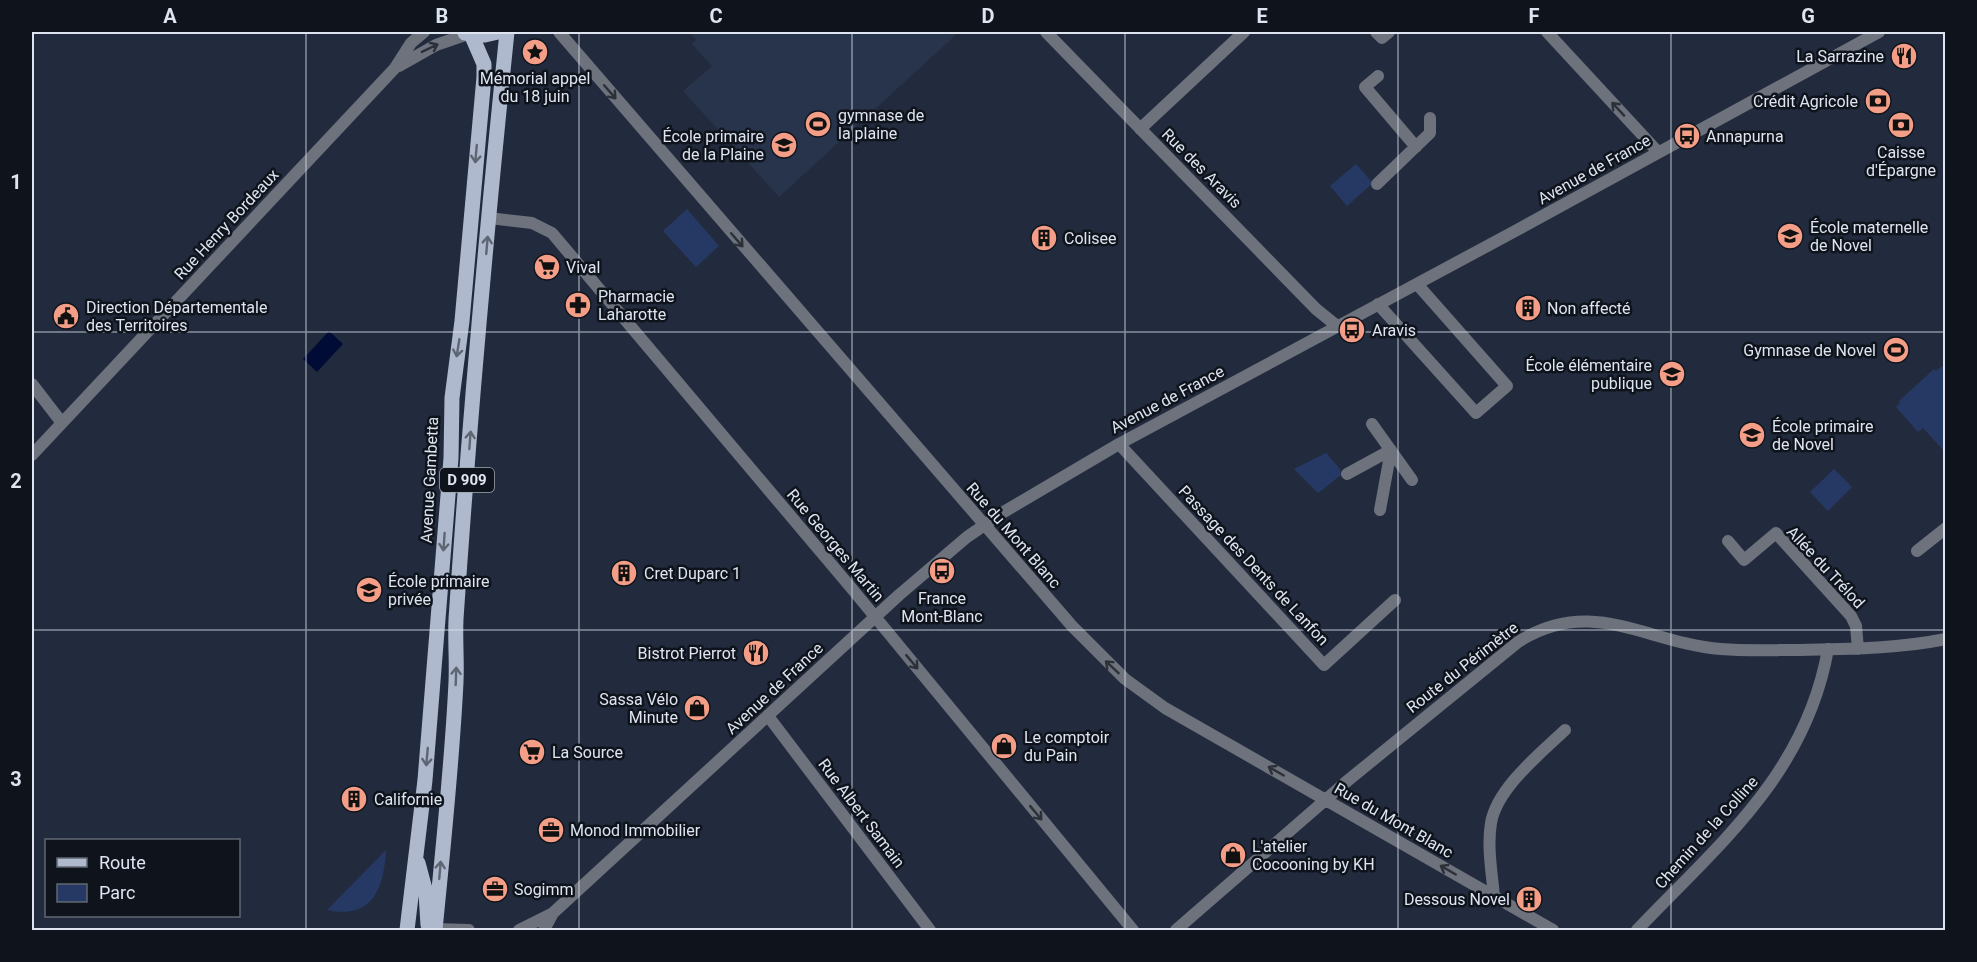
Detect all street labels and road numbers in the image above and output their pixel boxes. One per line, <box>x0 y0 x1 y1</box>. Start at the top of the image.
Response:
street label: Rue des Aravis <box>1158 125 1245 212</box>
street label: Avenue de France <box>1535 131 1654 208</box>
street label: Rue Henry Bordeaux <box>170 165 283 284</box>
street label: Avenue de France <box>1107 361 1227 437</box>
street label: Avenue Gambetta <box>417 416 442 544</box>
road number: D 909 <box>440 468 494 492</box>
street label: Rue du Mont Blanc <box>963 479 1065 592</box>
street label: Passage des Dents de Lanfon <box>1175 482 1333 649</box>
street label: Rue Georges Martin <box>783 485 888 605</box>
street label: Allée du Trélod <box>1783 522 1869 612</box>
street label: Route du Périmètre <box>1403 618 1522 717</box>
street label: Avenue de France <box>722 638 827 738</box>
street label: Rue Albert Samain <box>814 755 909 872</box>
street label: Chemin de la Colline <box>1651 772 1762 893</box>
street label: Rue du Mont Blanc <box>1331 779 1456 862</box>

